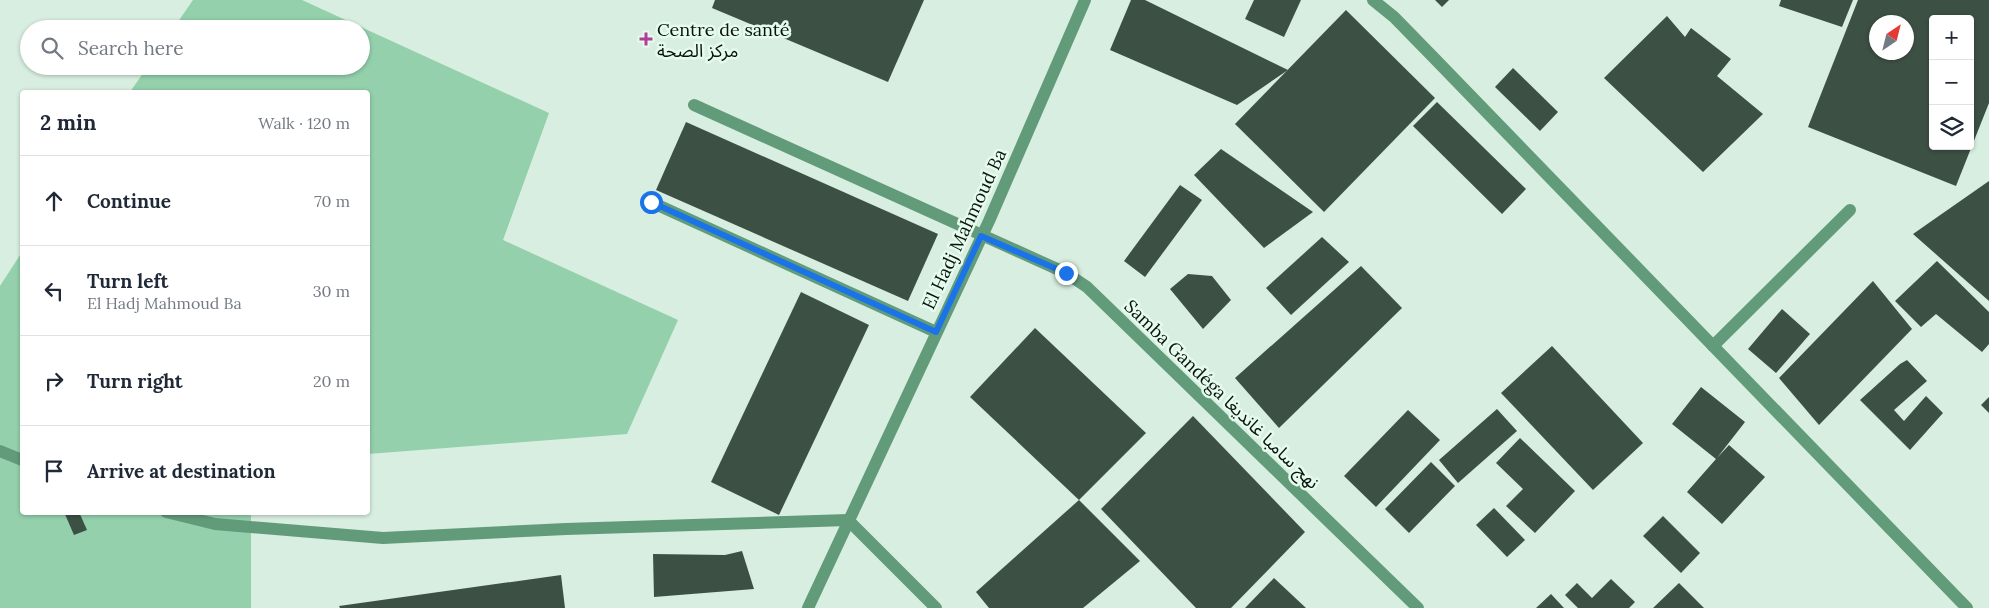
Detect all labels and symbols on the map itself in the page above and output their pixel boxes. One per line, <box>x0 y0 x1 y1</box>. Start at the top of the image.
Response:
north arrow <box>1869 15 1914 60</box>
place label: Centre de santé مركز الصحة <box>657 18 790 62</box>
marker: Centre de santé مركز الصحة <box>639 32 653 46</box>
street label: El Hadj Mahmoud Ba <box>917 145 1011 313</box>
route start <box>640 191 663 214</box>
route end <box>1055 262 1078 285</box>
street label: Samba Gandéga نهج سامبا غانديغا <box>1118 295 1324 495</box>

